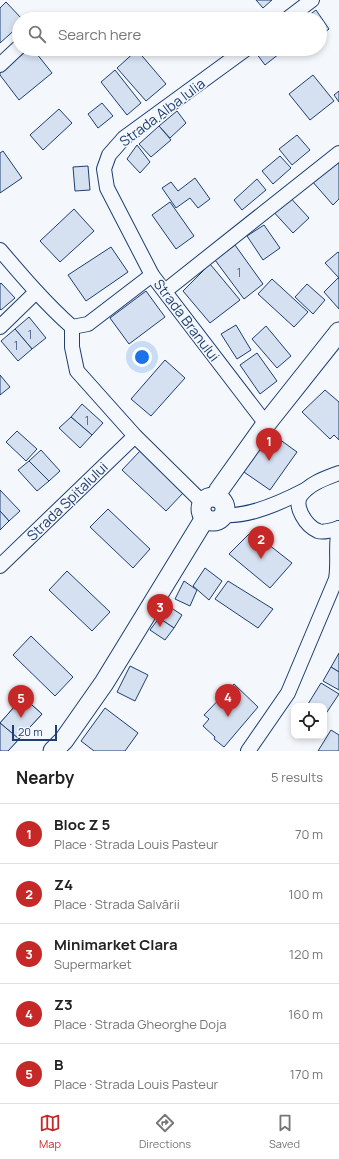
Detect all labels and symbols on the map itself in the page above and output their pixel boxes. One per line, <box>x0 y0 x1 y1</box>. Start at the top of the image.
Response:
street label: Strada Alba Iulia <box>115 74 209 150</box>
house number: 1 <box>237 264 241 281</box>
street label: Strada Branului <box>150 275 224 365</box>
house number: 1 <box>28 326 32 343</box>
house number: 1 <box>14 337 18 354</box>
your location <box>132 347 152 367</box>
house number: 1 <box>85 412 89 429</box>
pin: 1 <box>256 428 282 461</box>
street label: Strada Spitalului <box>22 457 112 545</box>
pin: 2 <box>248 526 274 559</box>
pin: 3 <box>147 594 173 627</box>
pin: 4 <box>215 684 241 717</box>
pin: 5 <box>8 685 34 718</box>
scale bar <box>12 723 57 742</box>

